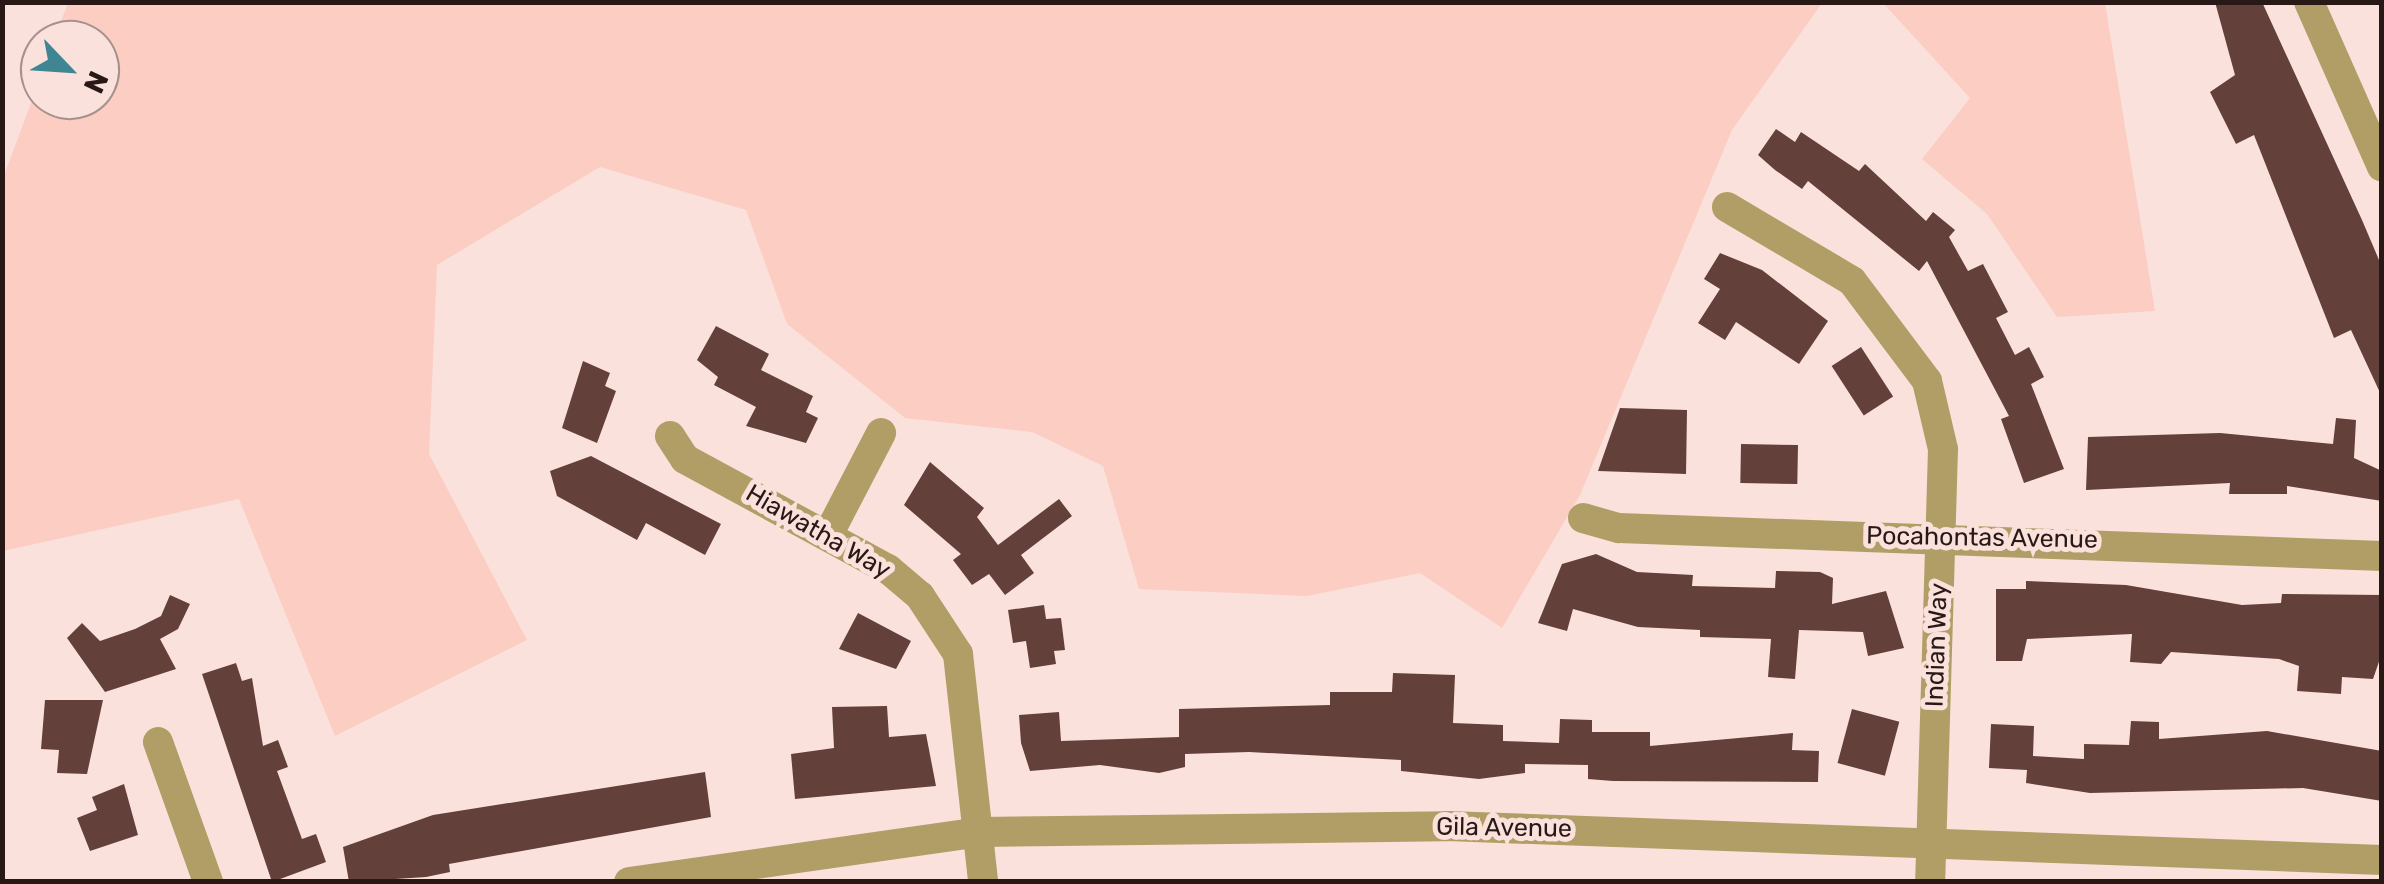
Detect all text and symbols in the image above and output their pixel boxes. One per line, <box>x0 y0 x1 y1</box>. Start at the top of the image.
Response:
north arrow <box>20 20 120 120</box>
text: N <box>77 66 115 98</box>
street label: Hiawatha Way <box>740 478 896 586</box>
street label: Pocahontas Avenue <box>1866 521 2098 555</box>
street label: Indian Way <box>1920 582 1954 708</box>
street label: Gila Avenue <box>1435 812 1573 844</box>

